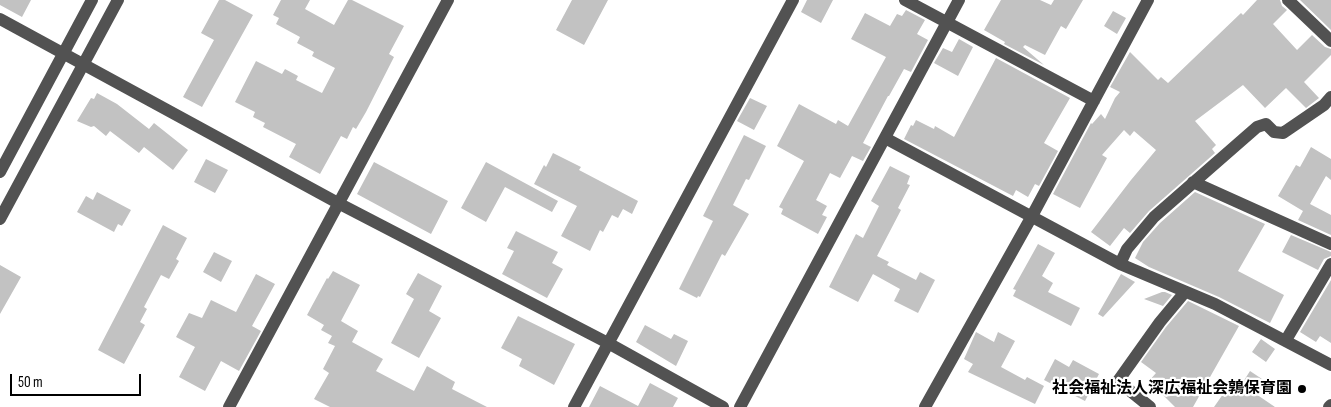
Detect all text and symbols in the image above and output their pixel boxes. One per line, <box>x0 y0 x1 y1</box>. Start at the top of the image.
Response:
scale bar <box>12 364 144 396</box>
text: 50 m <box>18 373 43 392</box>
place label: 社会福祉法人深広福祉会鶉保育園 <box>1052 379 1292 399</box>
marker: 社会福祉法人深広福祉会鶉保育園 <box>1296 383 1308 395</box>

